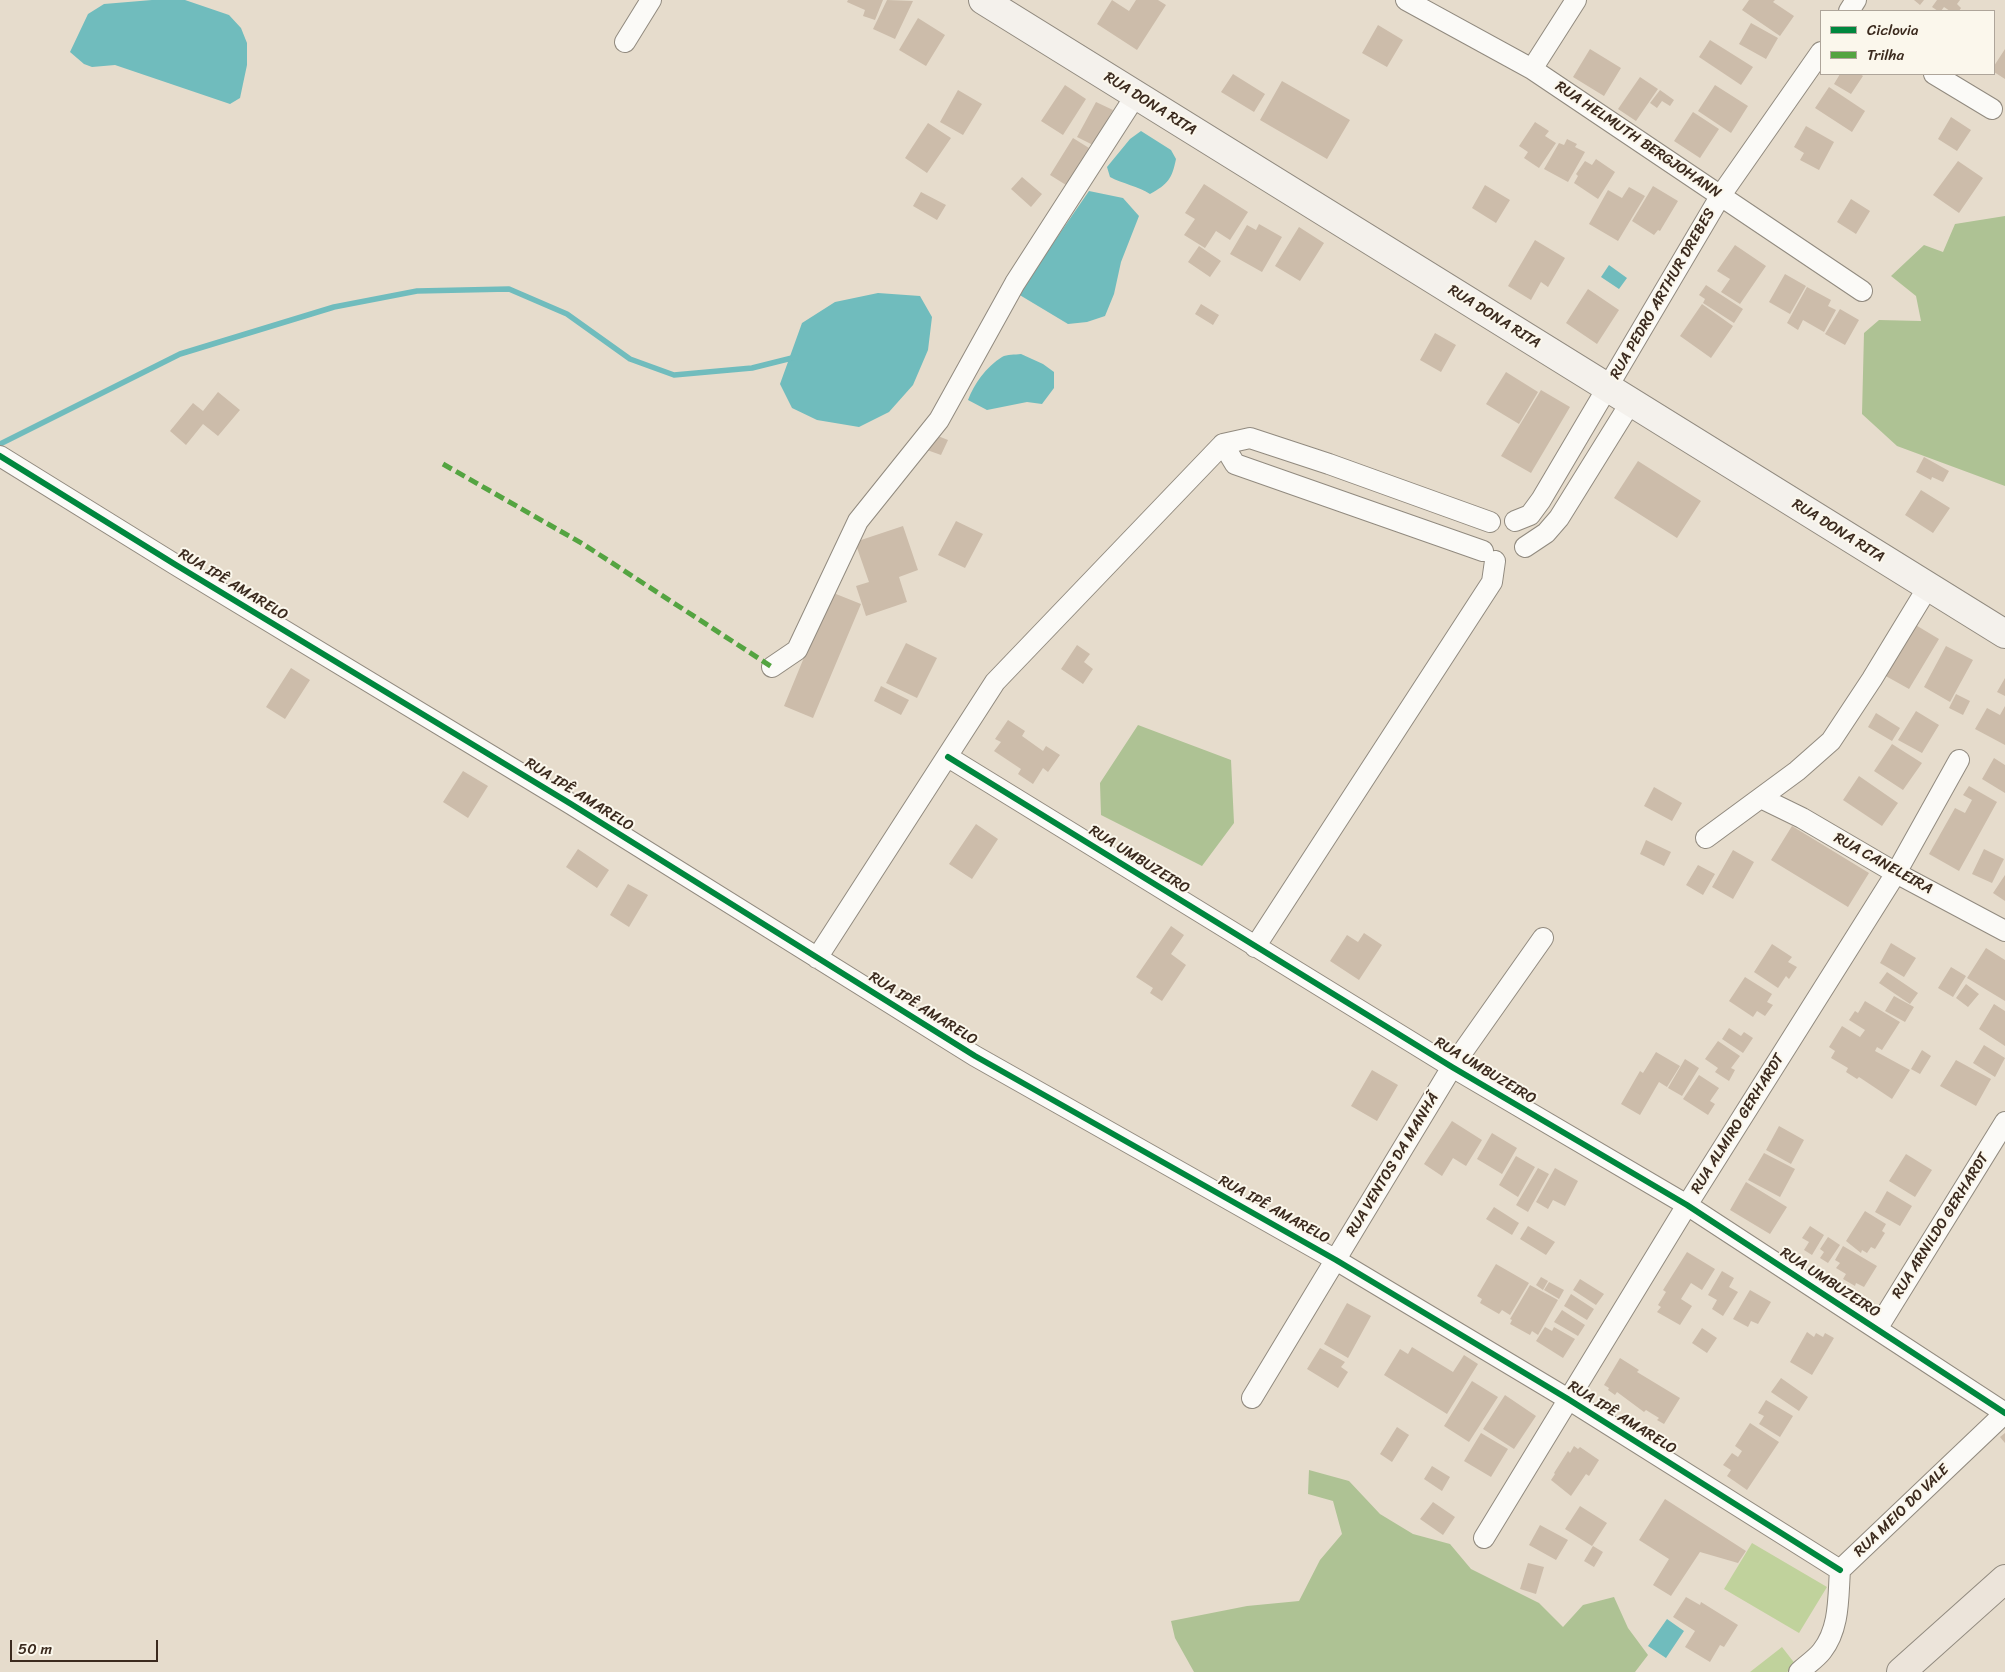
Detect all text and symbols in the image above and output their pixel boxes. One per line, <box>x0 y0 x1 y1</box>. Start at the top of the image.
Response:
legend <box>1820 10 1995 75</box>
text: Ciclovia <box>1867 17 1919 43</box>
text: Trilha <box>1867 42 1904 68</box>
street label: RUA DONA RITA <box>1100 68 1200 140</box>
street label: RUA HELMUTH BERGJOHANN <box>1552 78 1724 202</box>
street label: RUA PEDRO ARTHUR DREBES <box>1607 205 1719 383</box>
street label: RUA DONA RITA <box>1444 281 1544 353</box>
street label: RUA DONA RITA <box>1788 495 1888 567</box>
street label: RUA IPÊ AMARELO <box>175 545 291 625</box>
street label: RUA IPÊ AMARELO <box>521 754 637 836</box>
street label: RUA UMBUZEIRO <box>1085 822 1193 898</box>
street label: RUA CANELEIRA <box>1831 829 1935 899</box>
street label: RUA IPÊ AMARELO <box>865 968 981 1050</box>
street label: RUA UMBUZEIRO <box>1431 1034 1539 1108</box>
street label: RUA ALMIRO GERHARDT <box>1688 1051 1788 1197</box>
street label: RUA VENTOS DA MANHÃ <box>1343 1090 1443 1240</box>
street label: RUA ARNILDO GERHARDT <box>1889 1150 1993 1302</box>
street label: RUA IPÊ AMARELO <box>1215 1172 1333 1248</box>
street label: RUA UMBUZEIRO <box>1777 1244 1883 1322</box>
street label: RUA IPÊ AMARELO <box>1564 1377 1680 1459</box>
street label: RUA MEIO DO VALE <box>1851 1461 1953 1561</box>
scale bar <box>12 1630 160 1662</box>
text: 50 m <box>18 1636 52 1662</box>

